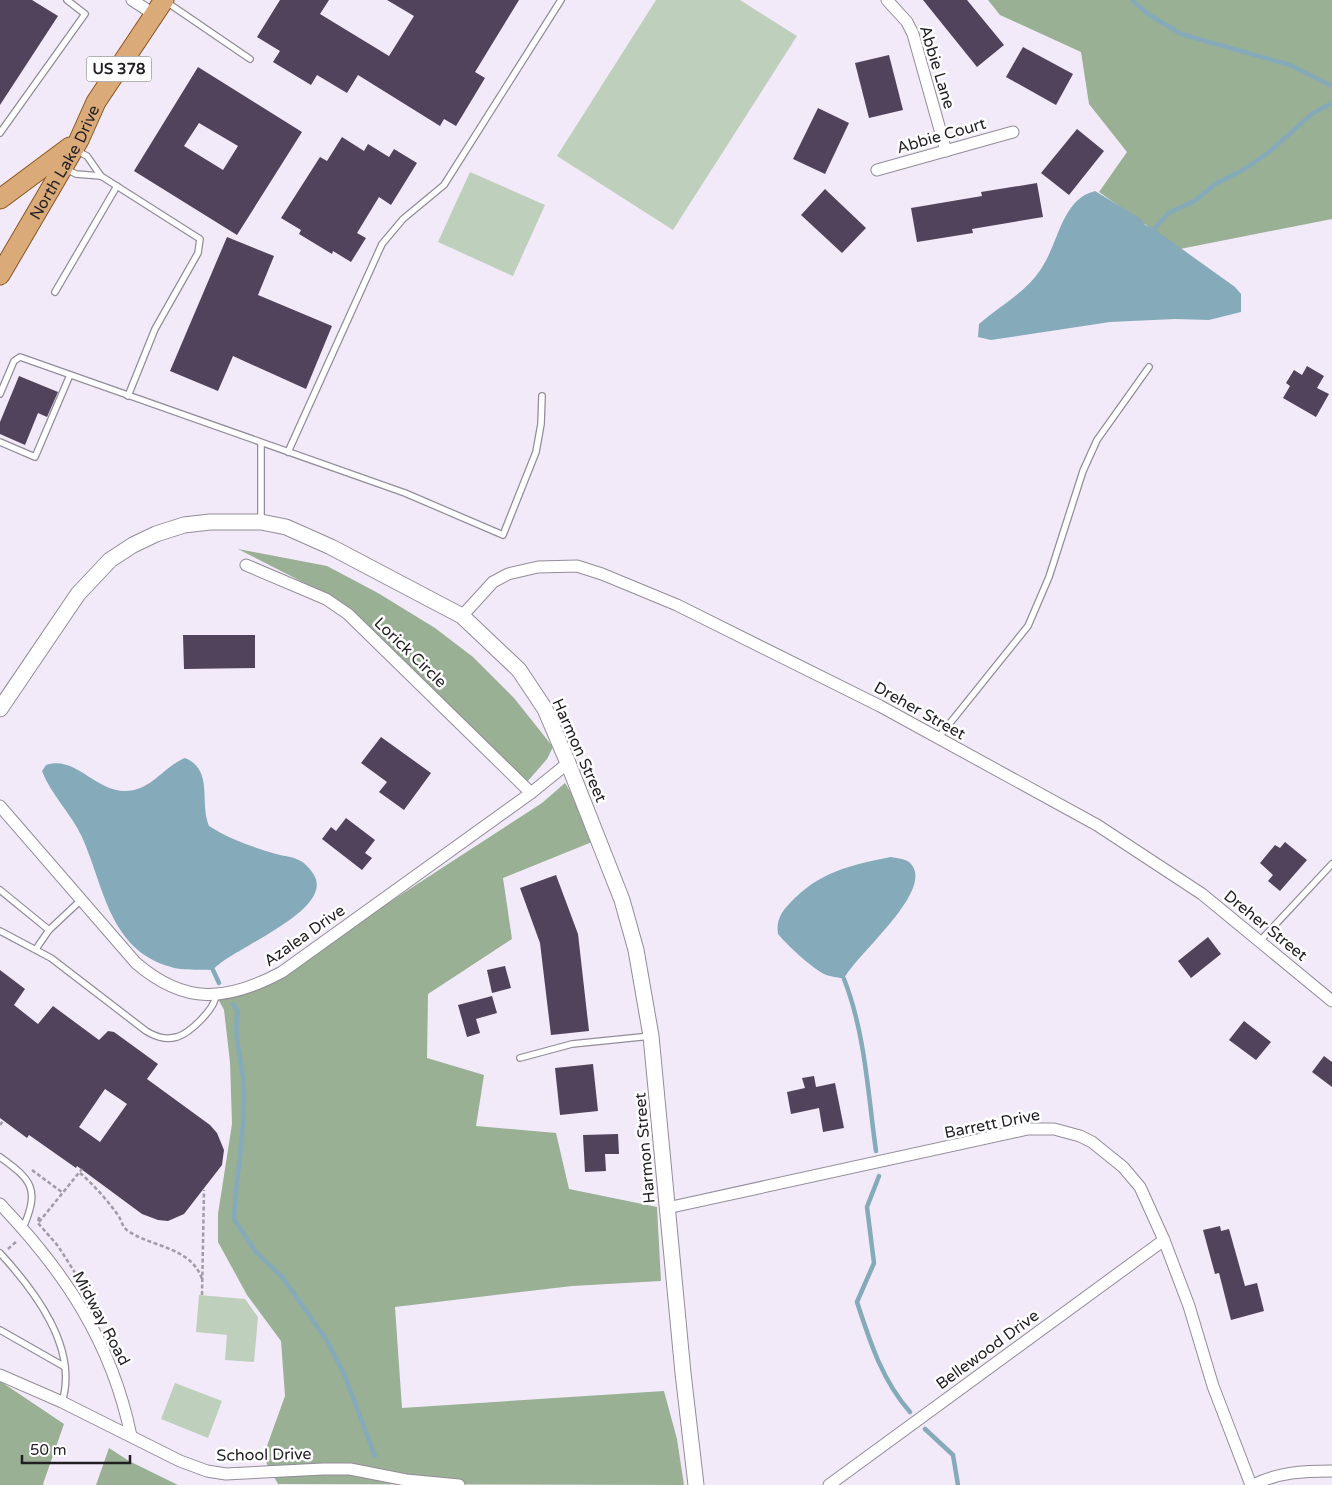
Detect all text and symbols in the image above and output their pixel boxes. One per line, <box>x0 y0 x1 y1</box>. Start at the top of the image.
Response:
street label: Abbie Lane <box>915 23 959 111</box>
road number: US 378 <box>86 56 152 82</box>
street label: North Lake Drive <box>26 102 104 224</box>
street label: Abbie Court <box>894 114 988 158</box>
street label: Lorick Circle <box>370 613 451 692</box>
street label: Dreher Street <box>870 677 969 744</box>
street label: Harmon Street <box>547 696 611 805</box>
street label: Dreher Street <box>1220 886 1311 966</box>
street label: Azalea Drive <box>260 901 349 971</box>
street label: Harmon Street <box>630 1092 660 1204</box>
street label: Barrett Drive <box>943 1105 1042 1143</box>
street label: Midway Road <box>68 1268 134 1369</box>
street label: Bellewood Drive <box>932 1306 1043 1394</box>
scale bar <box>22 1432 130 1464</box>
text: 50 m <box>30 1441 67 1459</box>
street label: School Drive <box>216 1444 312 1466</box>

